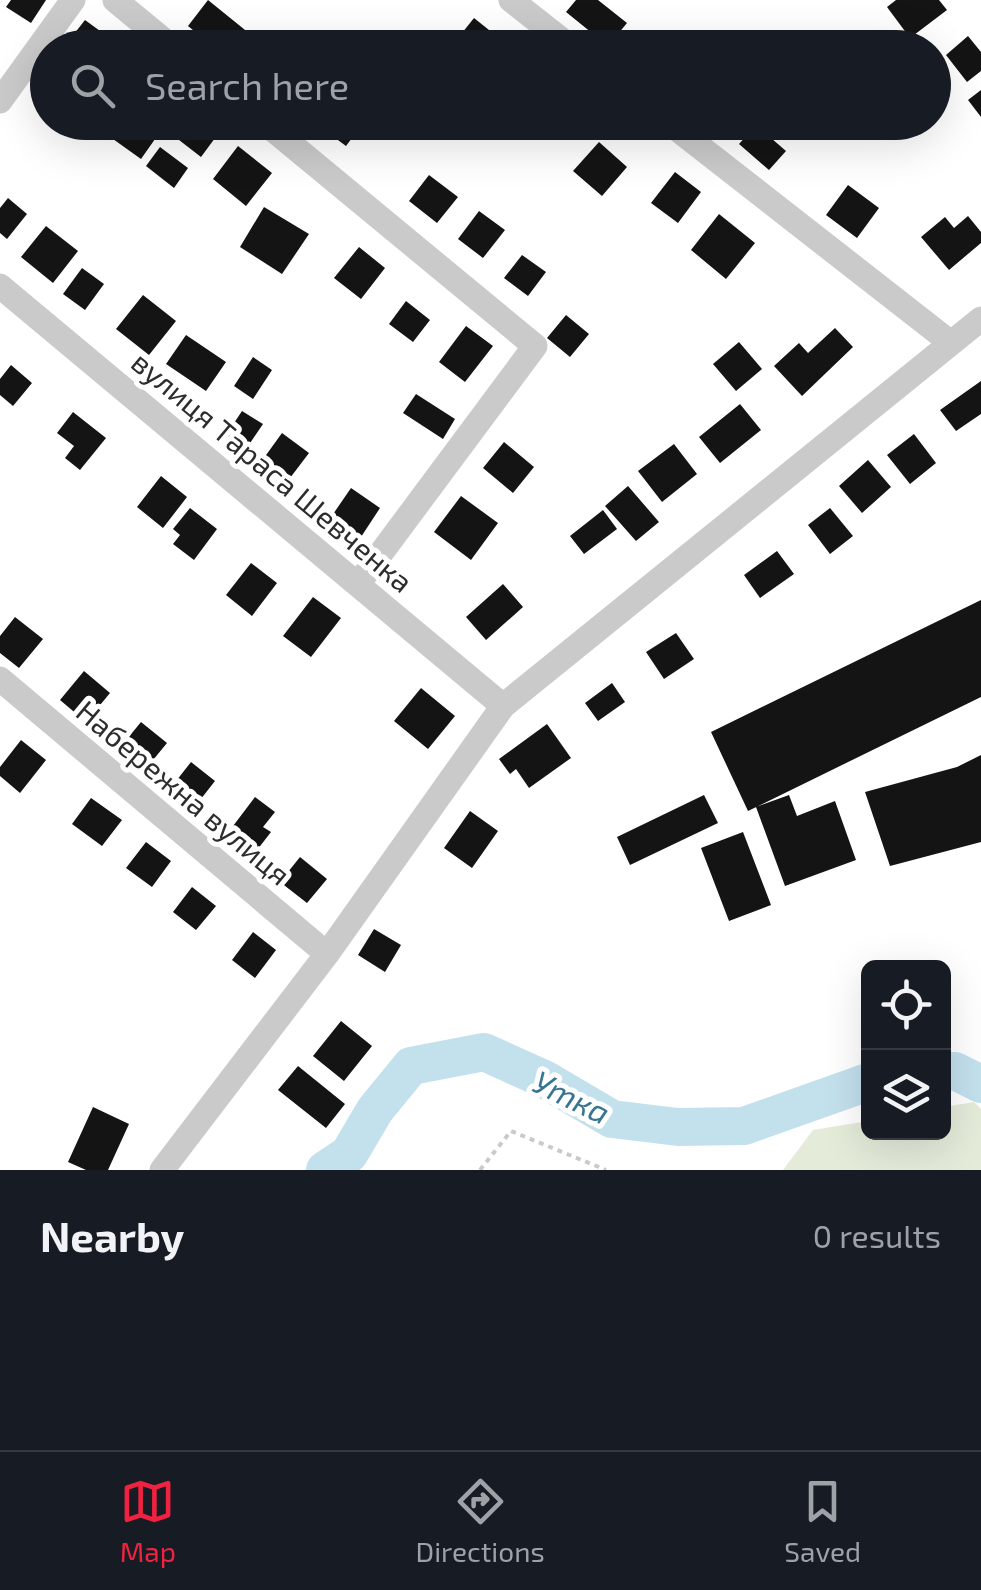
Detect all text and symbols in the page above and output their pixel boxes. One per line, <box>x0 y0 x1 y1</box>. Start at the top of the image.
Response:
search box <box>30 30 951 140</box>
icon: search <box>65 58 120 113</box>
text: Search here <box>145 62 349 108</box>
street label: вулиця Тараса Шевченка <box>125 343 421 600</box>
street label: Набережна вулиця <box>69 692 298 893</box>
map controls <box>861 960 951 1140</box>
button: locate <box>861 960 951 1050</box>
button: layers <box>861 1050 951 1140</box>
water label: Утка <box>528 1061 616 1131</box>
text: Nearby <box>40 1210 184 1260</box>
text: 0 results <box>813 1216 941 1254</box>
tab: Map <box>120 1474 176 1568</box>
tab: Directions <box>416 1474 545 1568</box>
tab: Saved <box>784 1474 861 1568</box>

